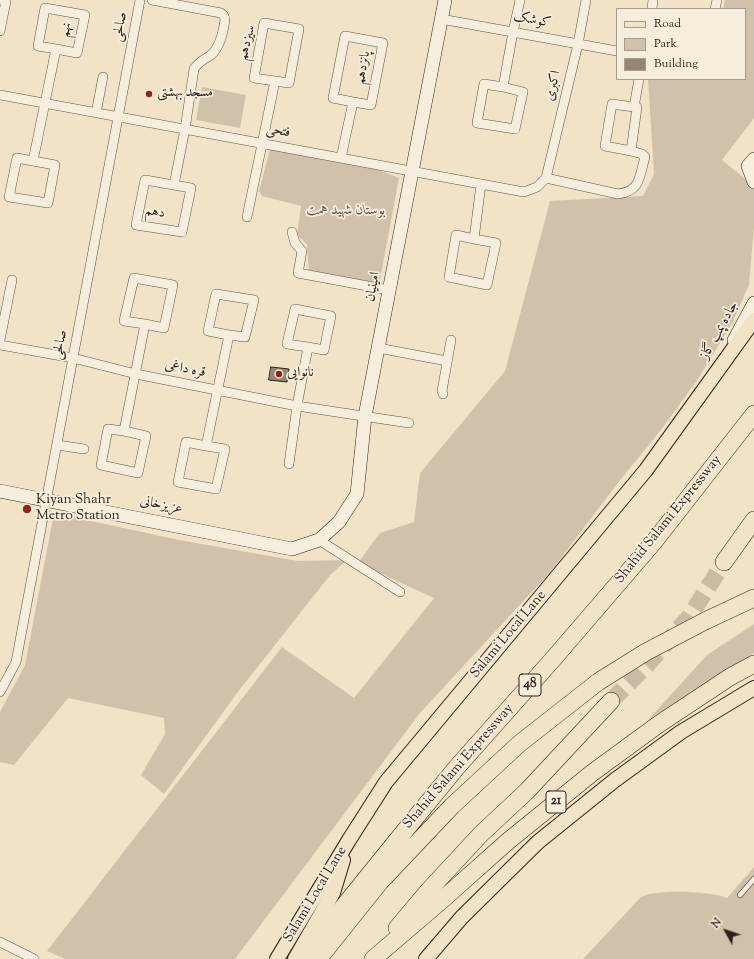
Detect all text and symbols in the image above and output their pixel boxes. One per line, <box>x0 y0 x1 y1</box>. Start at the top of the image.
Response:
legend <box>616 8 746 80</box>
street label: کوشک <box>512 9 552 33</box>
street label: صالحی <box>110 11 132 43</box>
text: Road <box>654 15 681 33</box>
street label: نهم <box>57 21 77 39</box>
street label: سیزدهم <box>236 24 260 62</box>
text: Park <box>654 35 677 53</box>
street label: پانزدهم <box>353 50 375 86</box>
text: Building <box>654 55 698 73</box>
street label: اکبری <box>542 69 566 103</box>
place label: مسجد بهشتی <box>157 86 213 102</box>
marker: مسجد بهشتی <box>144 89 154 99</box>
street label: فتحی <box>265 122 291 142</box>
street label: دهم <box>144 203 166 223</box>
park label: بوستان شهید همت <box>306 204 386 220</box>
street label: امینیان <box>363 271 385 303</box>
street label: جاده پمپ گاز <box>697 299 743 363</box>
street label: صالحی <box>50 329 72 361</box>
street label: قره داغی <box>163 358 207 382</box>
place label: نانوایی <box>287 366 314 382</box>
marker: نانوایی <box>274 369 284 379</box>
street label: Shahid Salami Expressway <box>612 453 726 587</box>
place label: Kiyan Shahr Metro Station <box>36 493 120 526</box>
street label: عزیزخانی <box>138 494 184 518</box>
marker: Kiyan Shahr Metro Station <box>21 503 33 515</box>
street label: Salami Local Lane <box>468 588 550 682</box>
road number: 48 <box>519 674 541 696</box>
street label: Shahid Salami Expressway <box>400 701 518 833</box>
road number: 21 <box>546 791 566 813</box>
street label: Salami Local Lane <box>281 844 351 946</box>
north arrow <box>706 911 746 951</box>
text: N <box>708 915 726 932</box>

